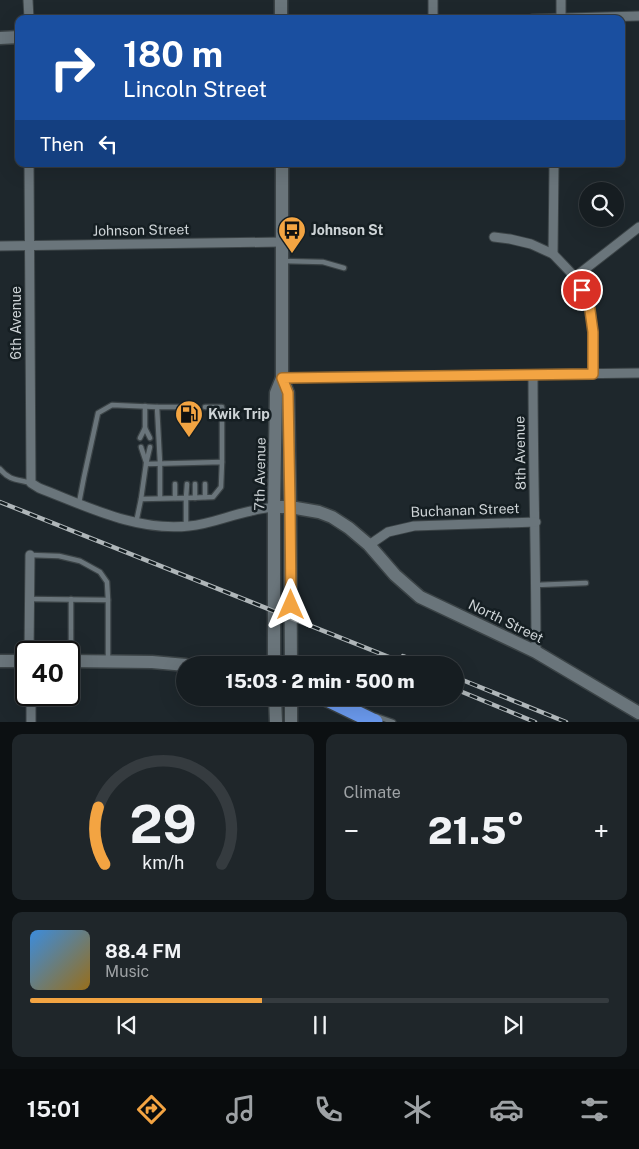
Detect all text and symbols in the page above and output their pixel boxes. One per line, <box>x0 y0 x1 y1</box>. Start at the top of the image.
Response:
text: 180 m <box>123 34 223 75</box>
icon: right <box>40 35 105 100</box>
text: Lincoln Street <box>123 76 267 102</box>
icon: left <box>94 130 122 158</box>
text: Then <box>40 133 84 155</box>
map controls <box>579 182 624 227</box>
button: search <box>579 182 624 227</box>
bus stop icon: Johnson St <box>277 215 307 254</box>
street label: Johnson Street <box>92 221 190 239</box>
place label: Johnson St <box>311 222 384 238</box>
pin <box>561 269 603 311</box>
icon: arrive <box>568 276 596 304</box>
street label: 6th Avenue <box>8 286 24 360</box>
fuel station icon: Kwik Trip <box>174 399 204 438</box>
place label: Kwik Trip <box>208 406 270 422</box>
street label: 8th Avenue <box>511 416 529 490</box>
street label: 7th Avenue <box>251 437 269 511</box>
street label: Buchanan Street <box>410 500 520 520</box>
position arrow <box>264 578 316 630</box>
street label: North Street <box>466 596 546 646</box>
speed limit sign: 40 <box>15 641 80 706</box>
text: 15:03 · 2 min · 500 m <box>225 670 415 692</box>
text: Climate <box>344 783 401 802</box>
text: 29 <box>129 794 196 855</box>
text: 21.5° <box>428 808 525 853</box>
text: − <box>344 814 359 847</box>
text: + <box>593 814 609 847</box>
text: km/h <box>142 852 184 873</box>
text: 88.4 FM <box>105 940 181 962</box>
text: Music <box>105 962 149 981</box>
icon: previous <box>113 1011 141 1039</box>
icon: pause <box>306 1011 334 1039</box>
icon: next <box>499 1011 527 1039</box>
icon: directions <box>134 1092 169 1127</box>
icon: music <box>223 1092 258 1127</box>
icon: phone <box>311 1092 346 1127</box>
icon: climate <box>400 1092 435 1127</box>
icon: car <box>489 1092 524 1127</box>
icon: filters <box>577 1092 612 1127</box>
text: 15:01 <box>27 1096 81 1122</box>

